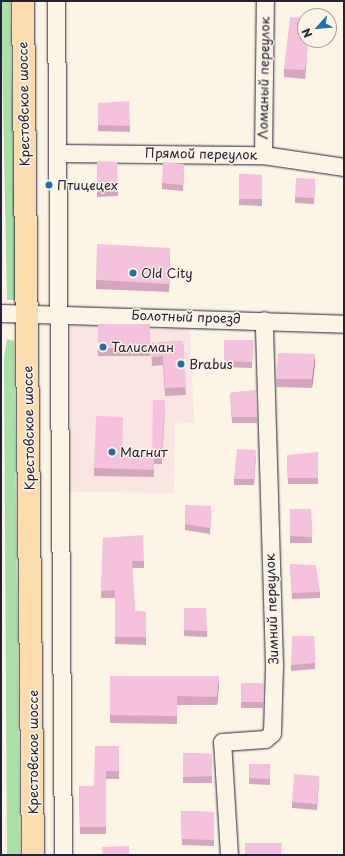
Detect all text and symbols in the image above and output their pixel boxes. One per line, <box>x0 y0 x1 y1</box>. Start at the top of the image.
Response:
north arrow <box>297 8 337 48</box>
street label: Ломаный переулок <box>255 17 273 139</box>
text: N <box>297 25 316 41</box>
street label: Крестовское шоссе <box>15 42 33 166</box>
street label: Прямой переулок <box>145 145 257 163</box>
place label: Птицецех <box>57 177 118 193</box>
marker: Птицецех <box>44 180 54 190</box>
place label: Old City <box>141 265 193 281</box>
marker: Old City <box>128 268 138 278</box>
street label: Болотный проезд <box>131 307 241 327</box>
place label: Талисман <box>111 339 174 355</box>
marker: Талисман <box>98 342 108 352</box>
place label: Brabus <box>189 356 233 372</box>
marker: Brabus <box>176 359 186 369</box>
street label: Крестовское шоссе <box>20 366 38 490</box>
place label: Магнит <box>120 444 168 460</box>
marker: Магнит <box>107 447 117 457</box>
street label: Зимний переулок <box>262 553 282 665</box>
street label: Крестовское шоссе <box>25 690 41 814</box>

